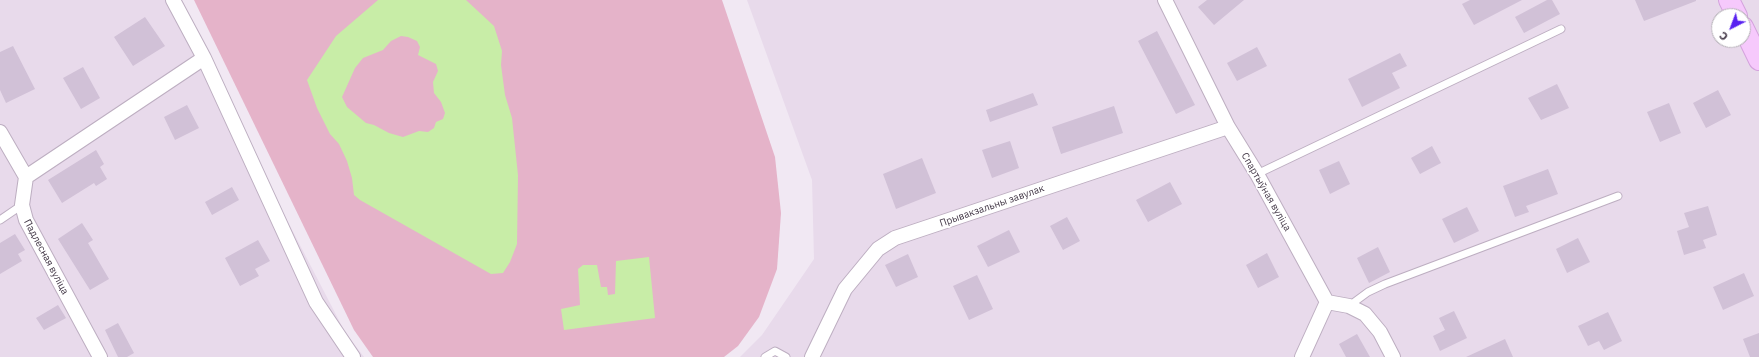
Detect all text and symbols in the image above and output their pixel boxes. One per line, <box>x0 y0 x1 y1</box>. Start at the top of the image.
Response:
north arrow <box>1711 8 1751 48</box>
text: С <box>1716 29 1731 44</box>
street label: Спартыўная вуліца <box>1239 151 1293 233</box>
street label: Прывакзальны завулак <box>938 182 1046 230</box>
street label: Падлесная вуліца <box>21 217 71 297</box>

